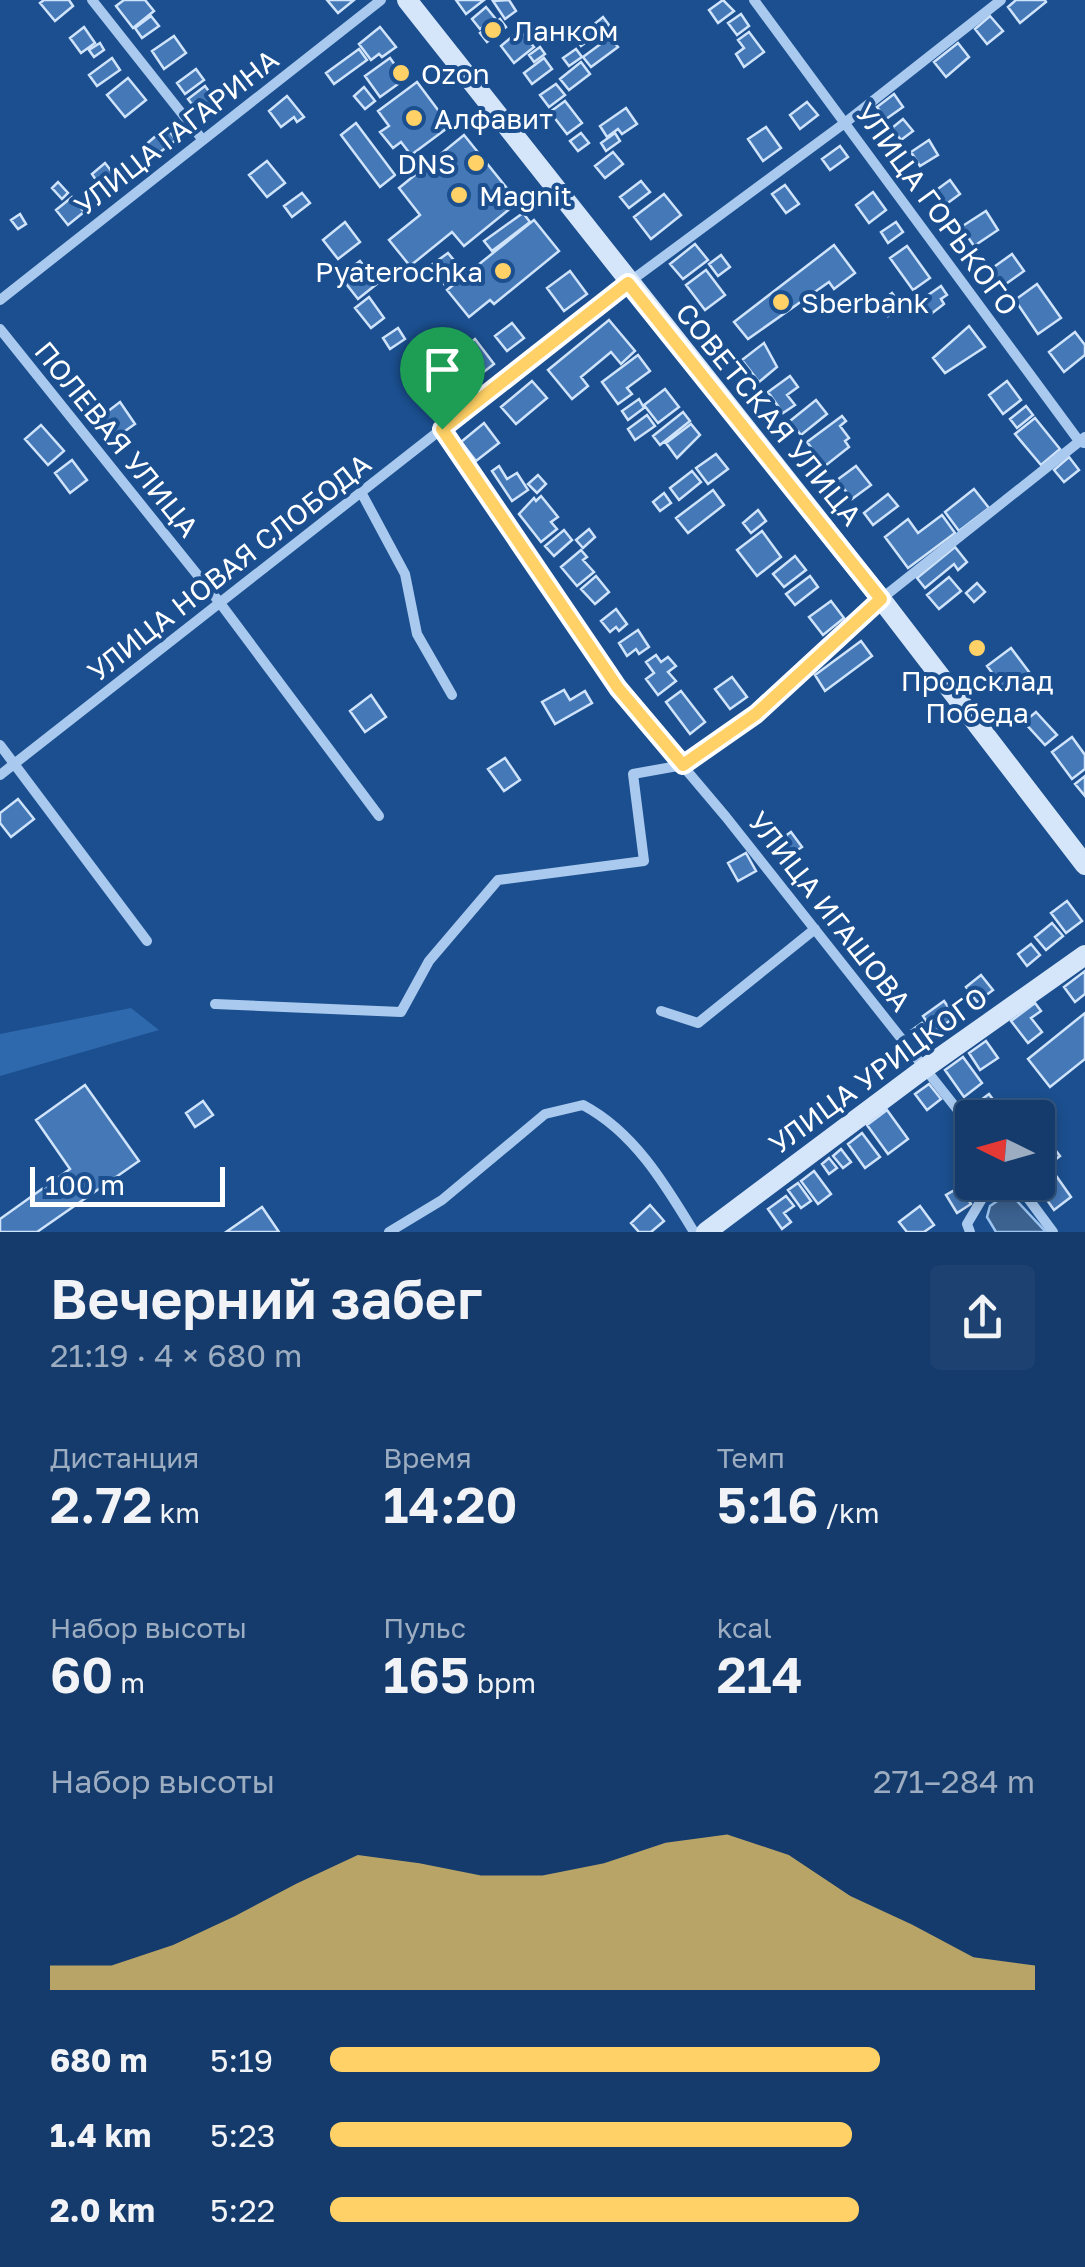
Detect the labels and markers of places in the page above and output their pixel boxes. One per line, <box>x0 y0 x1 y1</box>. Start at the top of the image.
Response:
place label: Ланком <box>513 14 618 47</box>
marker: Ланком <box>482 19 504 41</box>
place label: Ozon <box>421 57 490 90</box>
marker: Ozon <box>390 62 412 84</box>
place label: Алфавит <box>434 102 553 135</box>
marker: Алфавит <box>403 107 425 129</box>
place label: DNS <box>397 147 456 180</box>
marker: DNS <box>465 152 487 174</box>
place label: Magnit <box>479 179 572 212</box>
marker: Magnit <box>448 184 470 206</box>
place label: Pyaterochka <box>315 255 483 288</box>
marker: Pyaterochka <box>492 260 514 282</box>
place label: Sberbank <box>801 286 930 319</box>
marker: Sberbank <box>770 291 792 313</box>
pin <box>400 327 485 430</box>
marker: Продсклад Победа <box>966 637 988 659</box>
place label: Продсклад Победа <box>901 664 1053 729</box>

